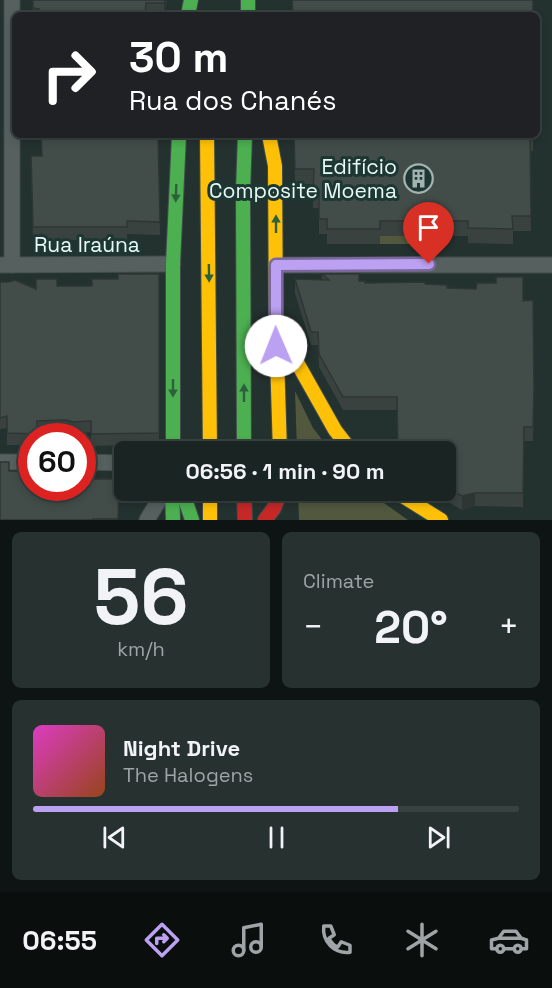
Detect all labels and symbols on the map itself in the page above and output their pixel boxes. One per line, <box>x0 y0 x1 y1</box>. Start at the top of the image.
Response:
place label: Edifício Composite Moema <box>209 153 397 204</box>
building icon: Edifício Composite Moema <box>402 162 434 194</box>
one-way arrow <box>172 184 181 203</box>
pin <box>403 202 454 264</box>
one-way arrow <box>271 215 281 234</box>
street label: Rua Iraúna <box>34 231 140 258</box>
one-way arrow <box>204 264 213 283</box>
position arrow <box>244 314 308 378</box>
one-way arrow <box>168 379 178 398</box>
one-way arrow <box>239 384 249 403</box>
speed limit sign: 60 <box>18 423 96 501</box>

